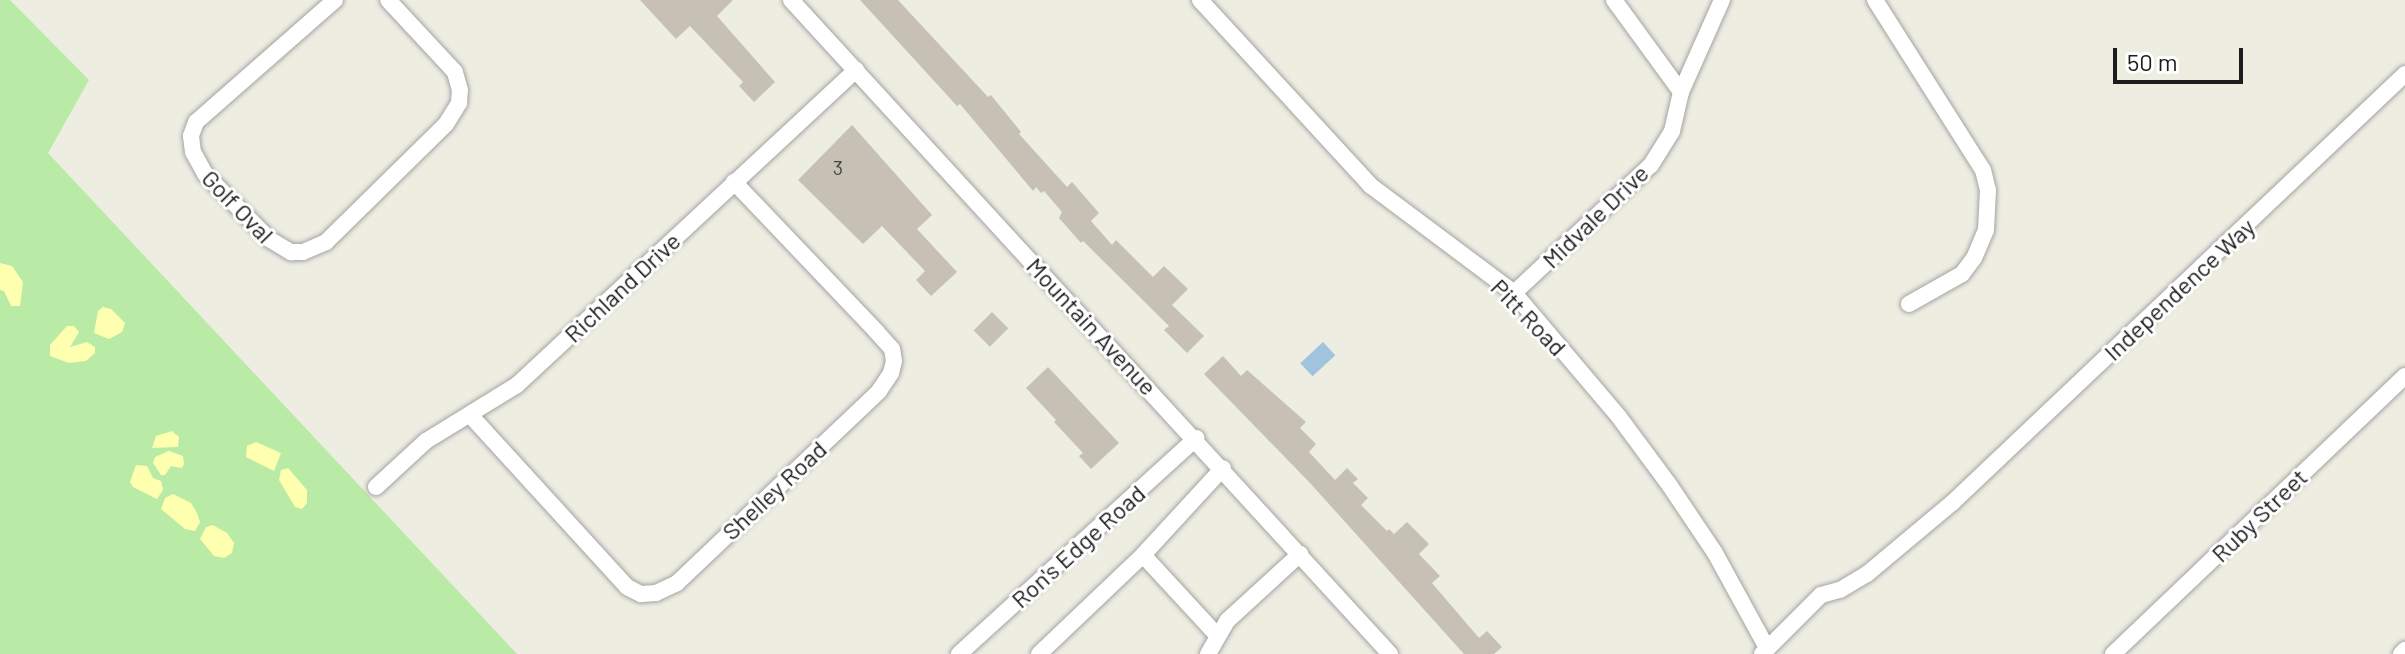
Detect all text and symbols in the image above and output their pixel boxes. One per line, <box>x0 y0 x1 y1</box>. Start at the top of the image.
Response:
scale bar <box>2117 32 2247 82</box>
text: 50 m <box>2127 47 2178 76</box>
house number: 3 <box>833 155 843 179</box>
street label: Midvale Drive <box>1536 158 1654 274</box>
street label: Golf Oval <box>196 163 280 249</box>
street label: Independence Way <box>2098 212 2260 366</box>
street label: Richland Drive <box>558 226 686 348</box>
street label: Mountain Avenue <box>1021 251 1163 401</box>
street label: Pitt Road <box>1485 273 1573 361</box>
street label: Shelley Road <box>716 434 832 546</box>
street label: Ruby Street <box>2205 462 2313 568</box>
street label: Ron's Edge Road <box>1005 478 1151 614</box>

